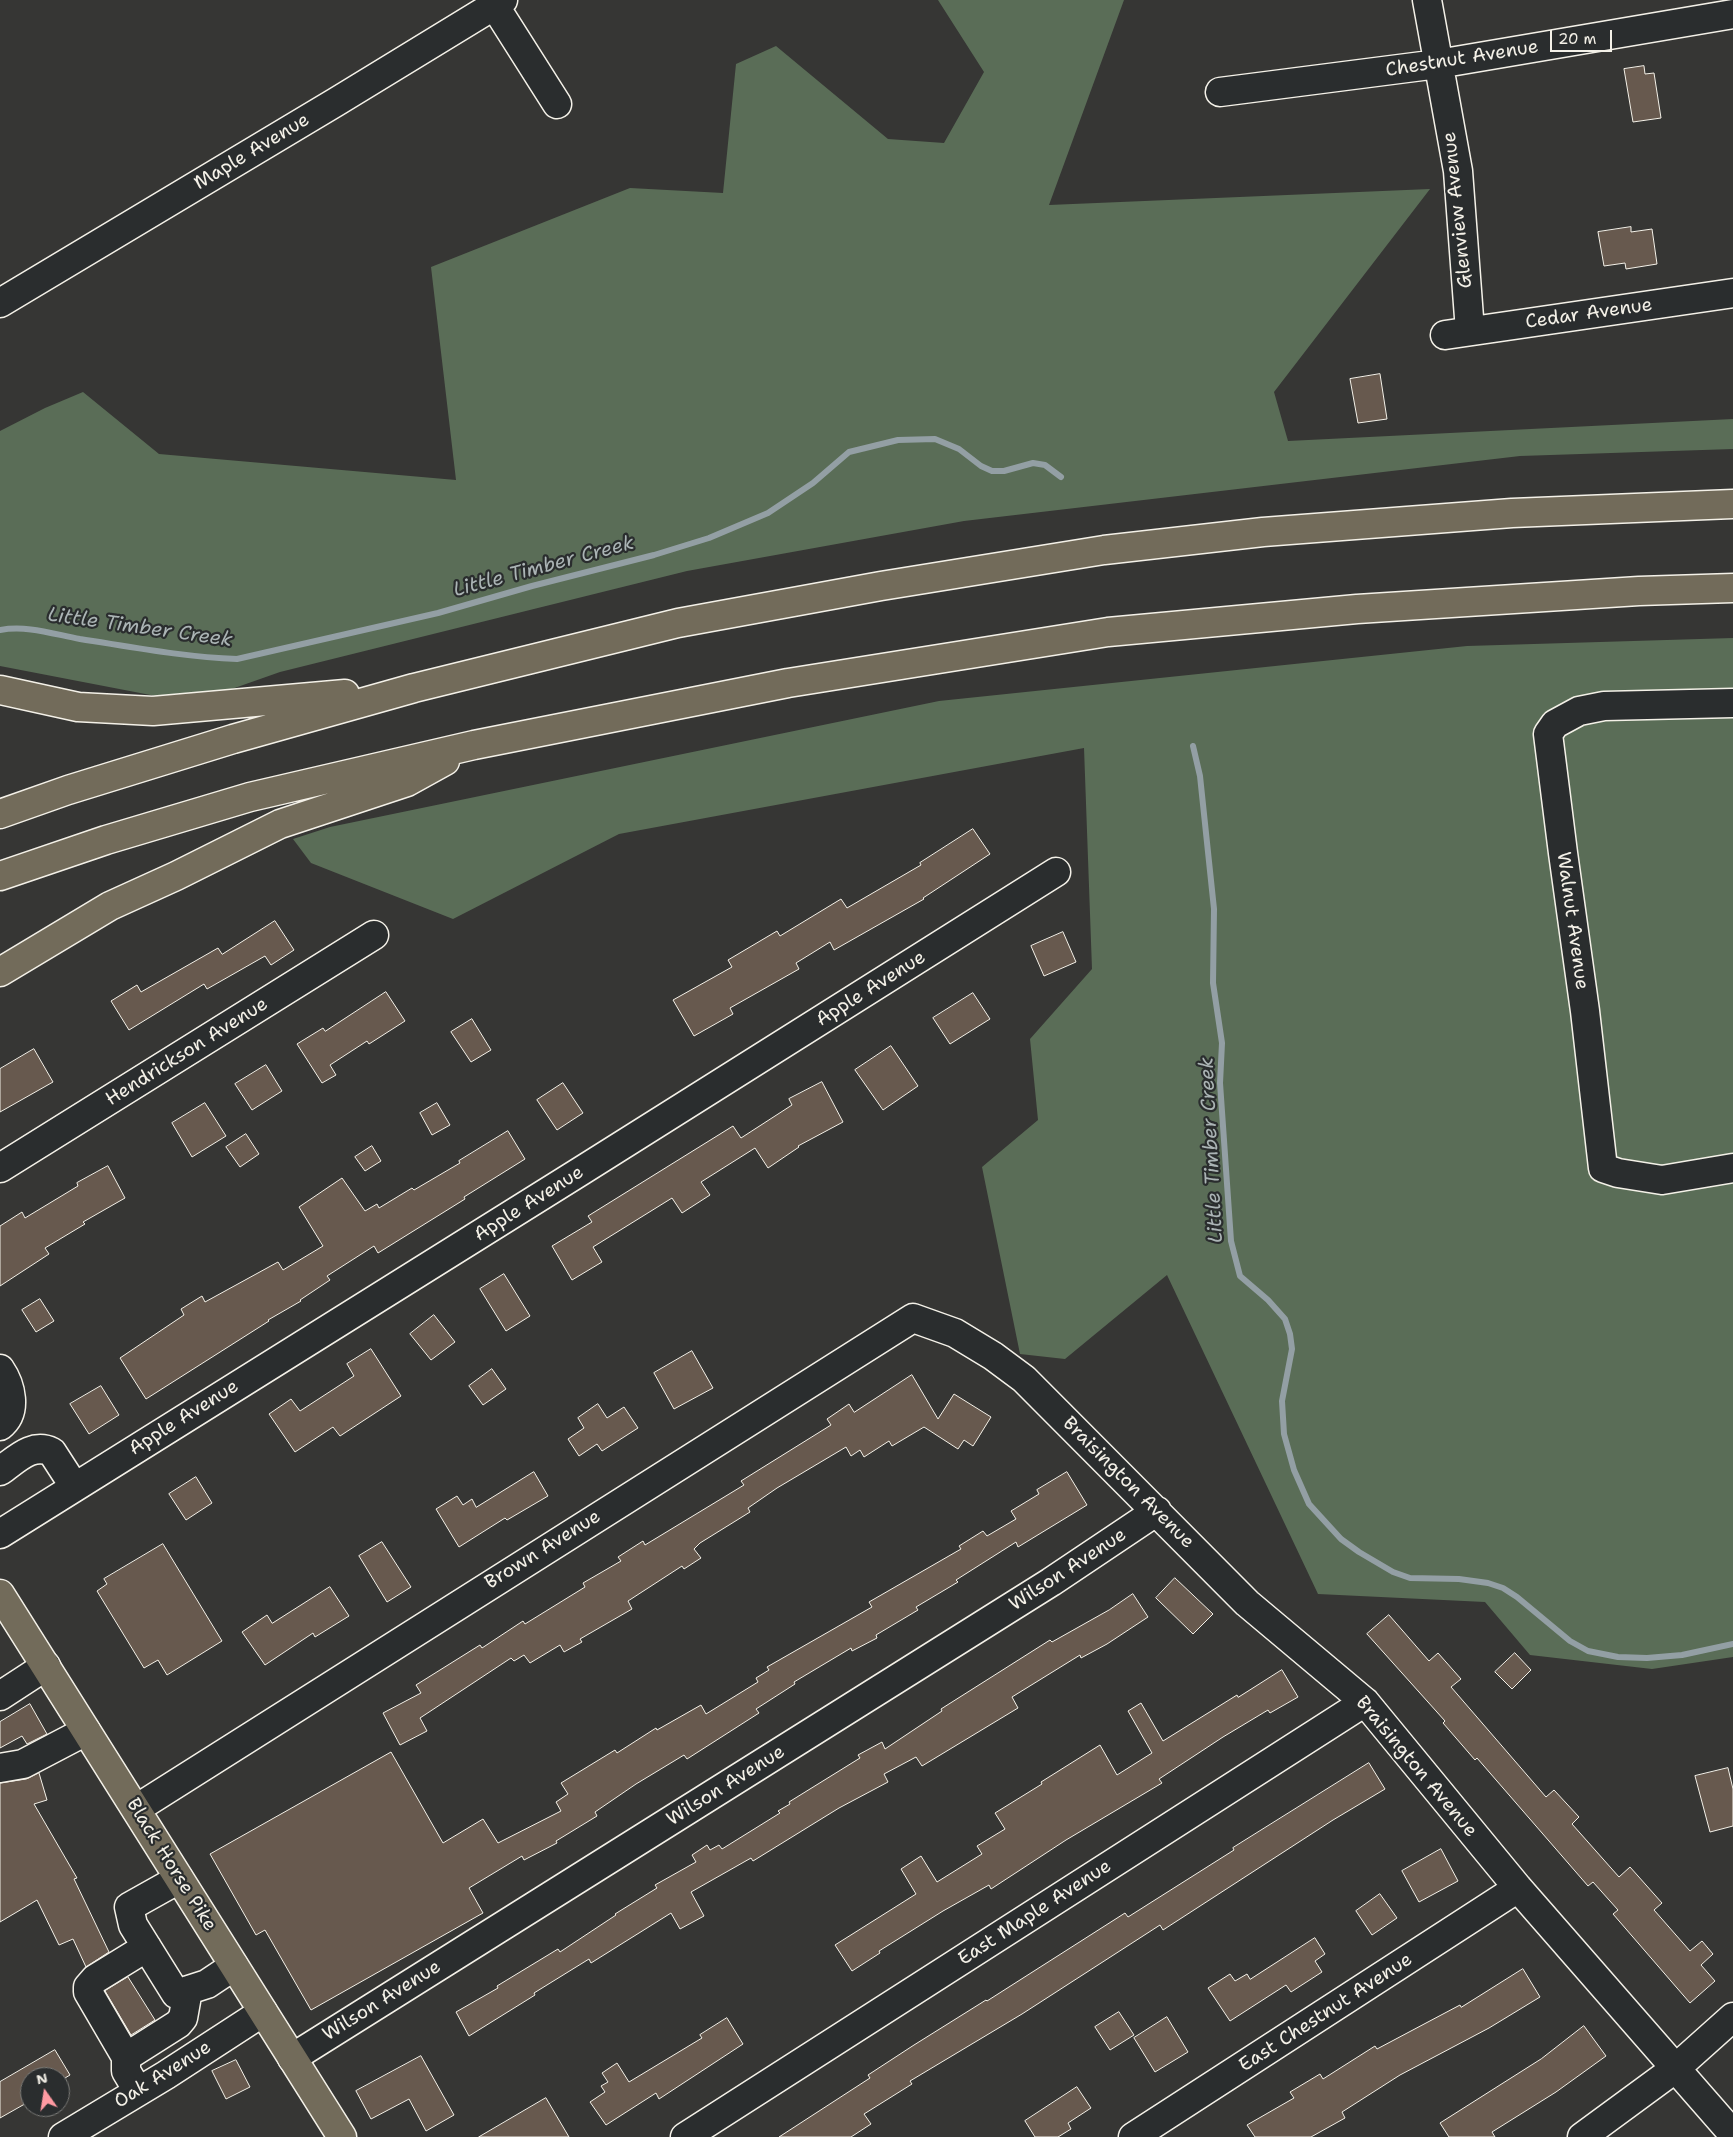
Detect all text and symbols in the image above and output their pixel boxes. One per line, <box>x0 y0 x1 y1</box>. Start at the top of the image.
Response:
scale bar <box>1553 20 1616 52</box>
text: 20 m <box>1558 29 1597 49</box>
street label: Chestnut Avenue <box>1384 36 1540 82</box>
street label: Maple Avenue <box>190 109 314 195</box>
street label: Glenview Avenue <box>1438 131 1478 289</box>
street label: Cedar Avenue <box>1524 294 1654 334</box>
water label: Little Timber Creek <box>451 531 637 603</box>
water label: Little Timber Creek <box>46 603 234 653</box>
street label: Walnut Avenue <box>1551 851 1593 991</box>
street label: Apple Avenue <box>812 946 930 1032</box>
street label: Hendrickson Avenue <box>102 993 272 1111</box>
water label: Little Timber Creek <box>1195 1056 1229 1244</box>
street label: Apple Avenue <box>470 1161 588 1247</box>
street label: Apple Avenue <box>125 1375 243 1461</box>
street label: Braisington Avenue <box>1057 1412 1199 1554</box>
street label: Brown Avenue <box>481 1505 605 1595</box>
street label: Wilson Avenue <box>1005 1524 1131 1616</box>
street label: Braisington Avenue <box>1350 1692 1482 1842</box>
street label: Wilson Avenue <box>663 1741 789 1831</box>
street label: Black Horse Pike <box>121 1794 221 1936</box>
street label: East Maple Avenue <box>954 1855 1116 1971</box>
street label: East Chestnut Avenue <box>1235 1949 1417 2077</box>
street label: Wilson Avenue <box>319 1956 445 2046</box>
street label: Oak Avenue <box>110 2036 216 2114</box>
north arrow <box>20 2067 70 2117</box>
text: N <box>34 2068 49 2088</box>

